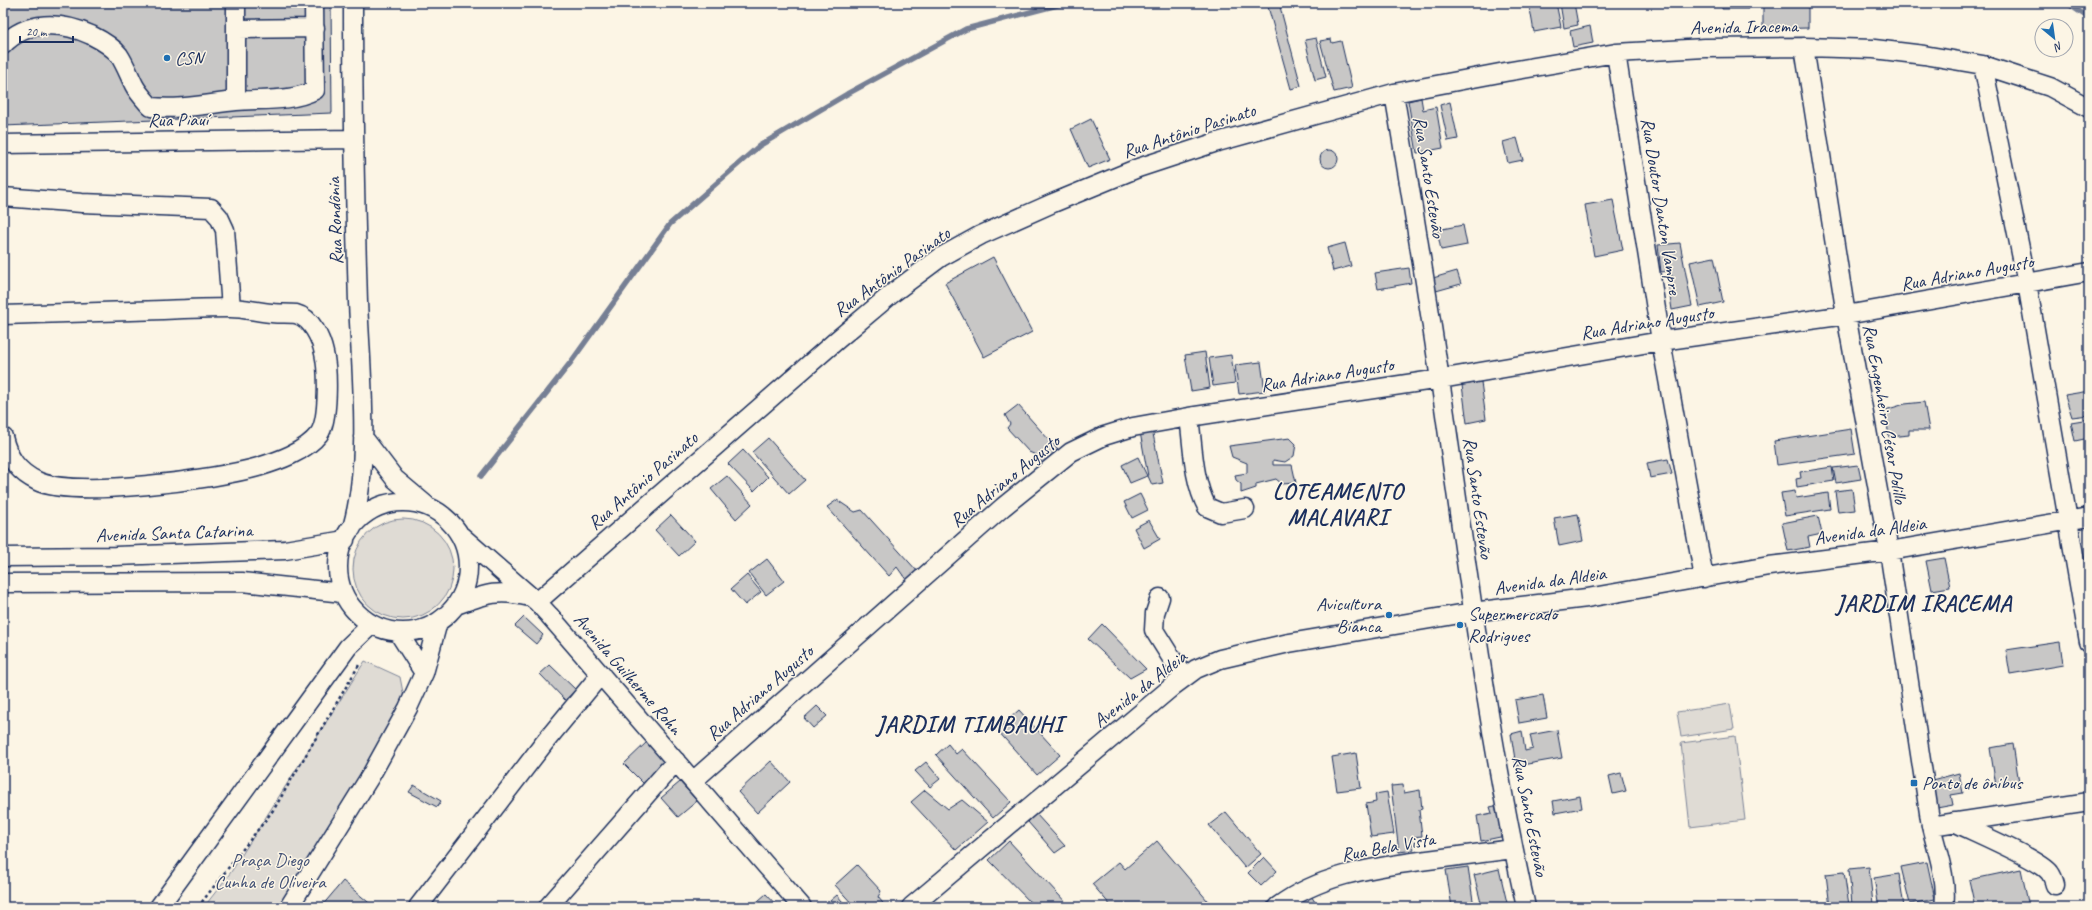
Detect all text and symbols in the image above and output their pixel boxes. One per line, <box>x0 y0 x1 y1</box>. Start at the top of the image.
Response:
street label: Avenida Iracema <box>1690 14 1800 40</box>
scale bar <box>20 18 73 44</box>
north arrow <box>2034 18 2074 58</box>
text: 20 m <box>26 24 48 40</box>
text: N <box>2051 39 2065 56</box>
place label: CSN <box>175 46 206 70</box>
marker: CSN <box>162 53 172 63</box>
street label: Rua Antônio Pasinato <box>1120 98 1260 164</box>
street label: Rua Piauí <box>148 107 213 133</box>
street label: Rua Santo Estevão <box>1408 115 1451 241</box>
street label: Rua Doutor Danton Vampre <box>1635 116 1687 298</box>
street label: Rua Rondônia <box>321 175 349 265</box>
street label: Rua Antônio Pasinato <box>829 221 956 322</box>
street label: Rua Adriano Augusto <box>1899 249 2037 296</box>
street label: Rua Adriano Augusto <box>1579 300 1717 345</box>
street label: Rua Engenheiro César Polillo <box>1857 322 1913 507</box>
street label: Rua Adriano Augusto <box>1259 352 1397 397</box>
street label: Rua Antônio Pasinato <box>583 426 704 535</box>
street label: Rua Adriano Augusto <box>945 428 1066 533</box>
street label: Rua Santo Estevão <box>1458 436 1499 562</box>
district label: LOTEAMENTO MALAVARI <box>1273 477 1406 532</box>
street label: Avenida da Aldeia <box>1813 511 1929 551</box>
street label: Avenida Santa Catarina <box>95 518 255 548</box>
street label: Avenida da Aldeia <box>1493 561 1609 601</box>
district label: JARDIM IRACEMA <box>1834 589 2013 618</box>
place label: Avicultura Bianca <box>1316 592 1383 638</box>
place label: Supermercado Rodrigues <box>1468 602 1559 648</box>
street label: Avenida Guilherme Rohn <box>568 608 688 741</box>
marker: Avicultura Bianca <box>1384 610 1394 620</box>
marker: Supermercado Rodrigues <box>1455 620 1465 630</box>
street label: Rua Adriano Augusto <box>701 638 820 746</box>
street label: Avenida da Aldeia <box>1088 644 1193 733</box>
district label: JARDIM TIMBAUHI <box>874 710 1068 739</box>
street label: Rua Santo Estevão <box>1507 754 1554 880</box>
place label: Ponto de ônibus <box>1922 771 2023 795</box>
marker: Ponto de ônibus <box>1909 778 1919 788</box>
street label: Rua Bela Vista <box>1339 827 1439 867</box>
park label: Praça Diego Cunha de Oliveira <box>214 848 327 894</box>

